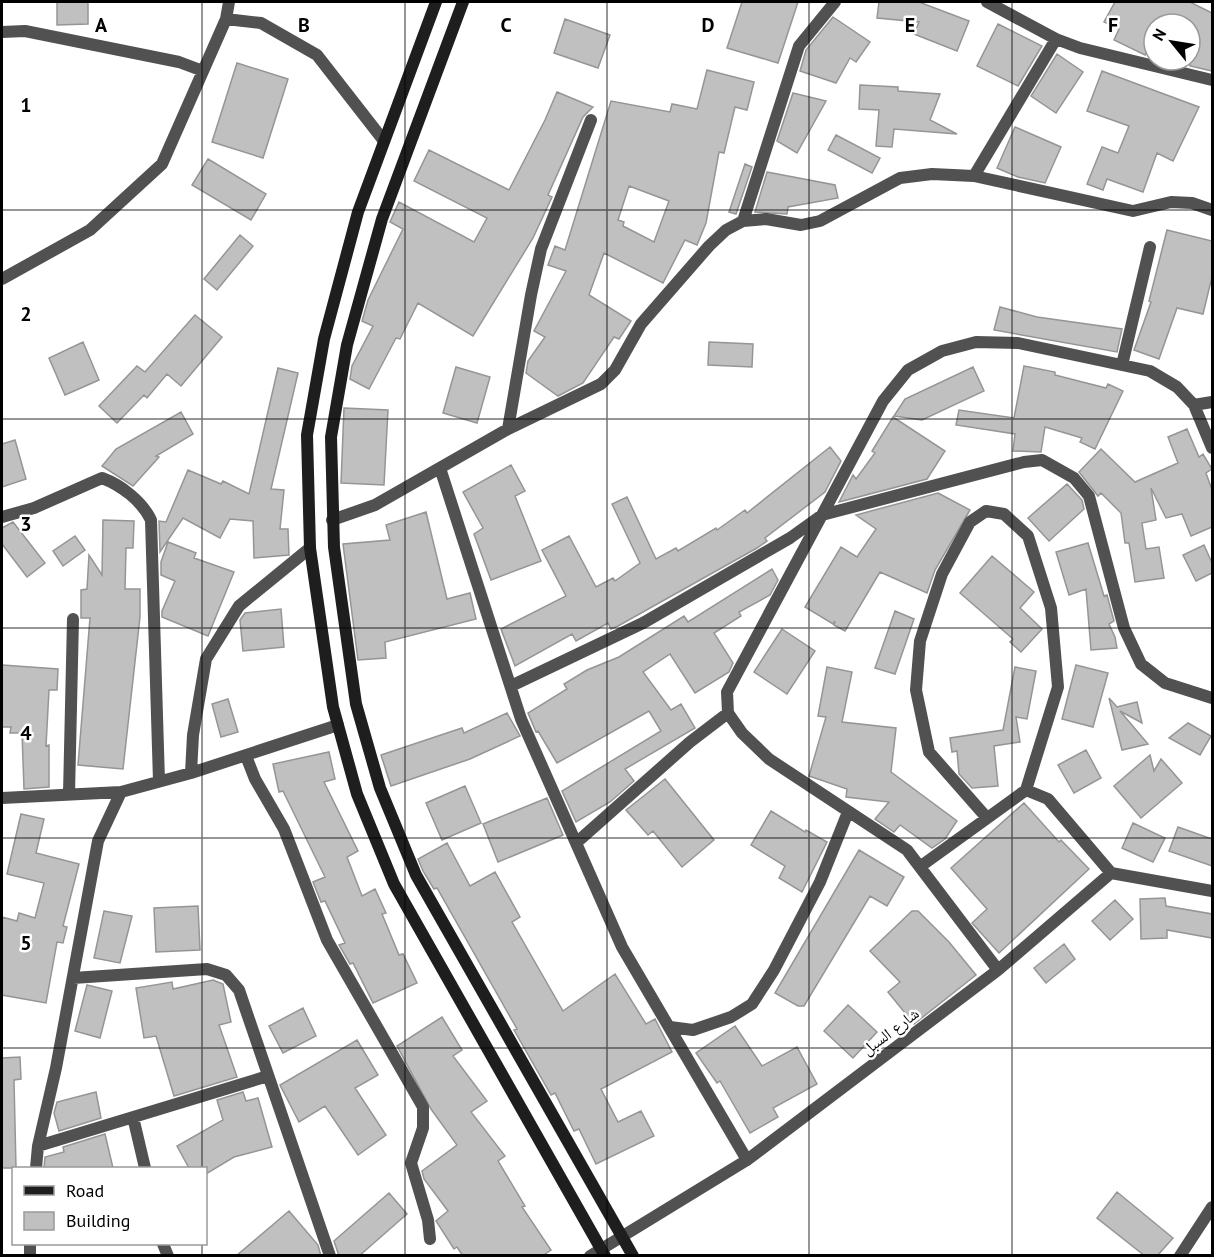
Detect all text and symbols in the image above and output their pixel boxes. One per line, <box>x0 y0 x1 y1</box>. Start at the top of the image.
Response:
text: A <box>95 12 108 38</box>
text: B <box>298 12 310 38</box>
text: C <box>500 12 512 38</box>
text: D <box>702 12 715 38</box>
text: E <box>905 12 915 38</box>
text: F <box>1108 12 1118 38</box>
north arrow <box>1142 12 1202 72</box>
text: N <box>1148 25 1170 44</box>
text: 1 <box>20 92 32 118</box>
text: 2 <box>20 301 32 327</box>
text: 3 <box>20 511 32 537</box>
text: 4 <box>20 720 32 746</box>
text: 5 <box>20 930 32 956</box>
street label: شارع السبل <box>857 1003 923 1060</box>
legend <box>12 1167 207 1245</box>
text: Road <box>66 1179 104 1202</box>
text: Building <box>66 1209 130 1232</box>

